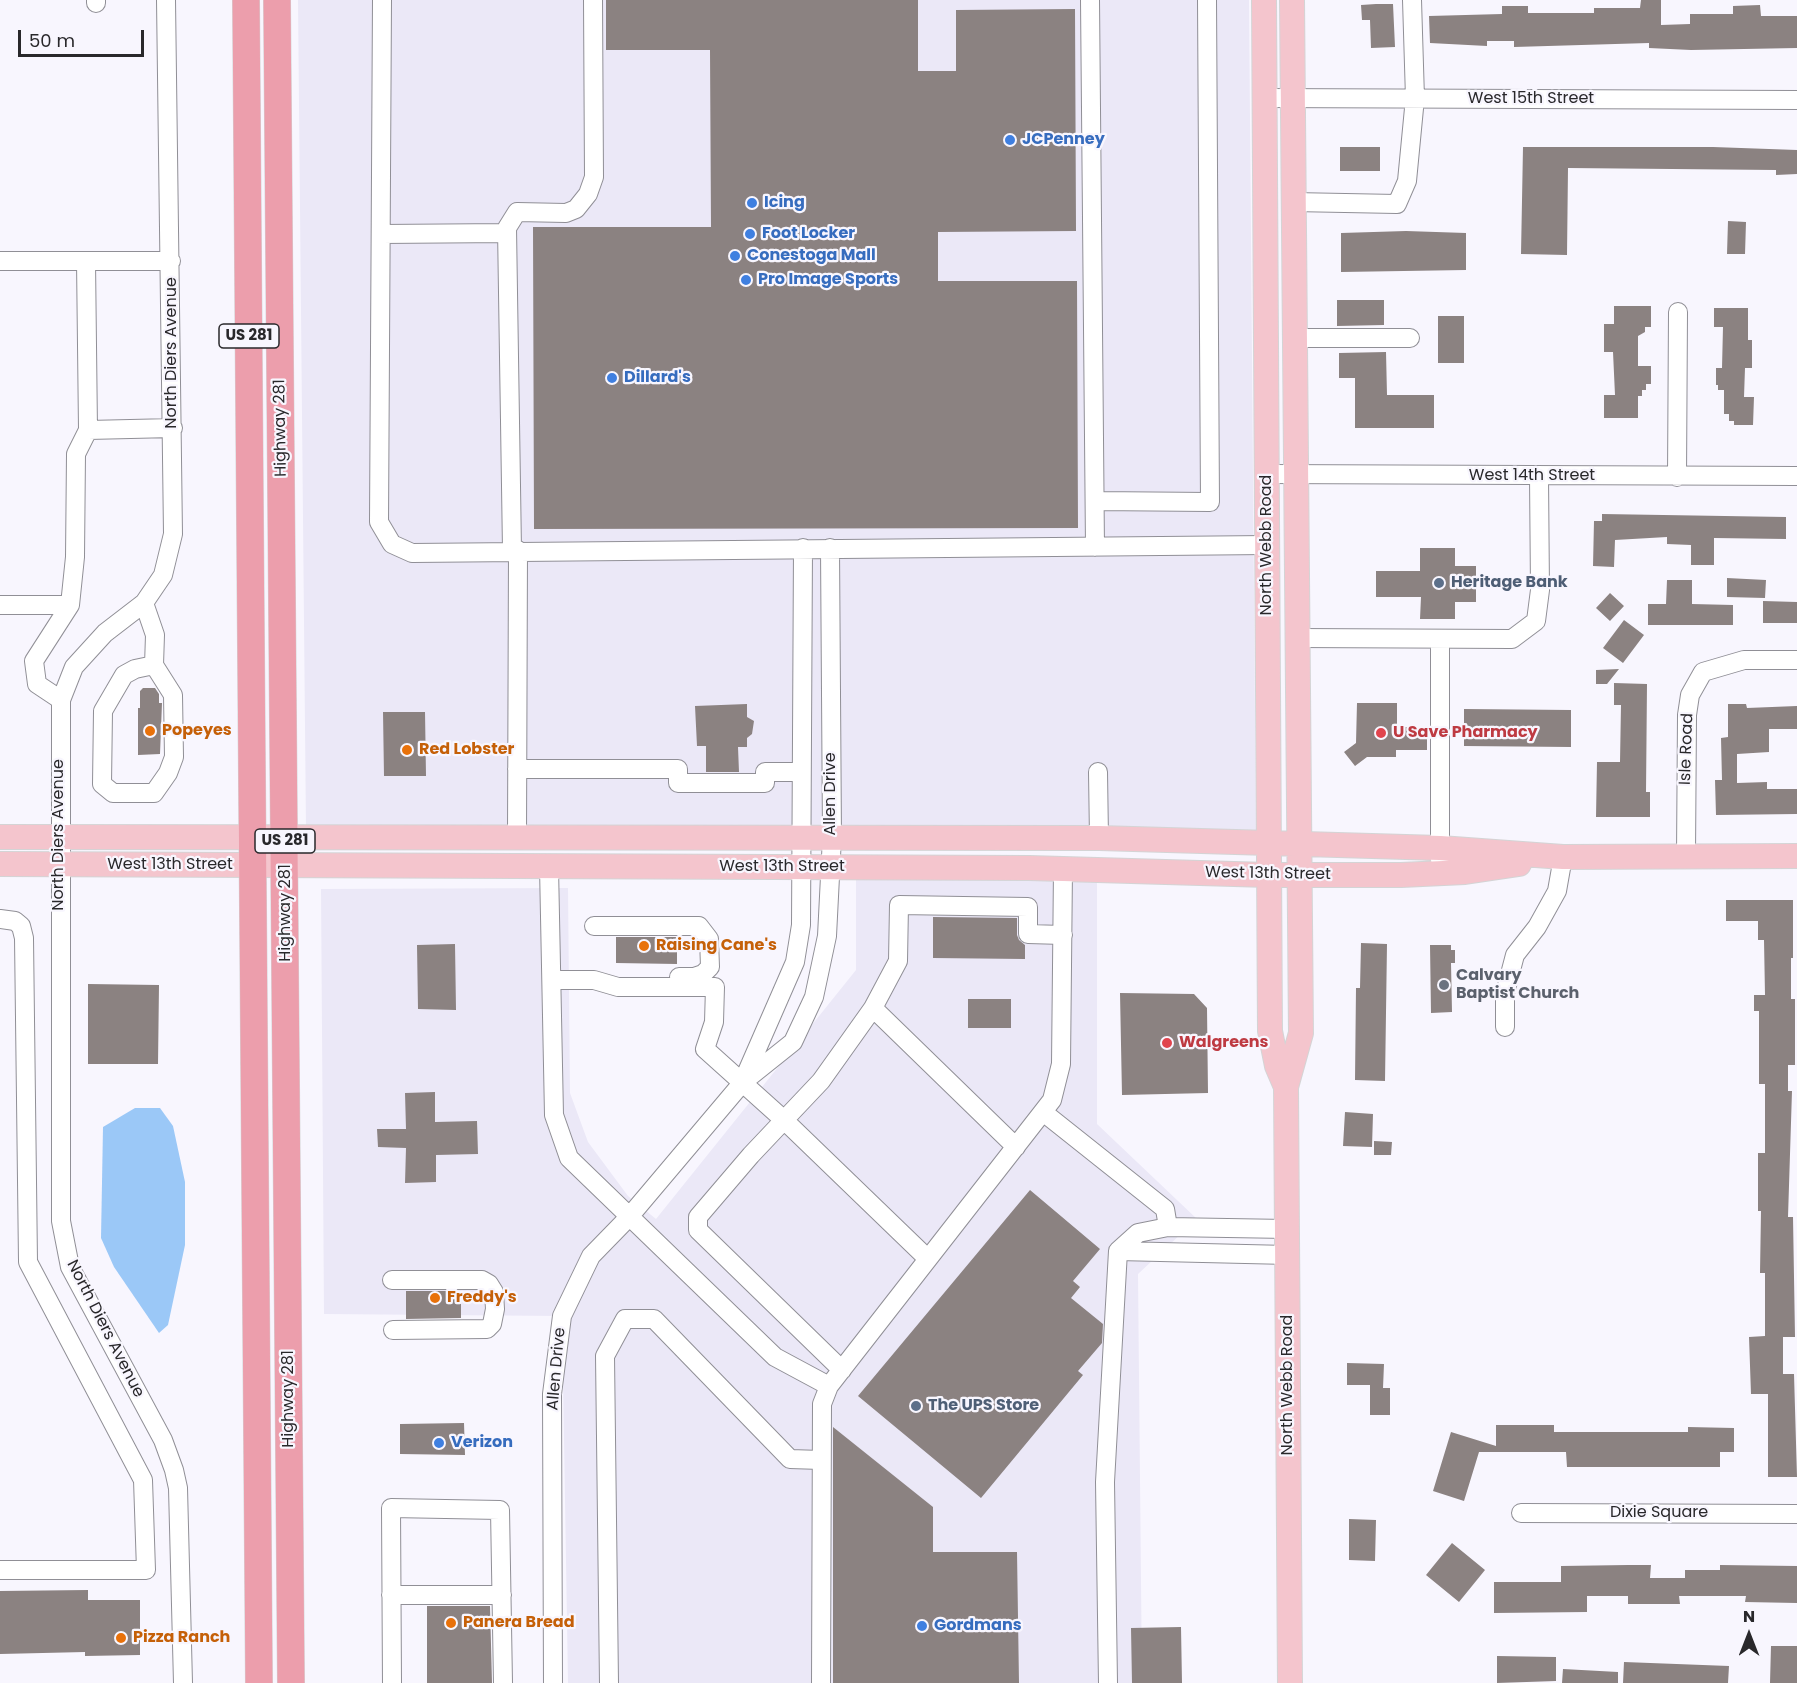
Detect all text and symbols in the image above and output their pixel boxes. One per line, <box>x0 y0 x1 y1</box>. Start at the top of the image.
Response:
scale bar <box>21 18 147 56</box>
text: 50 m <box>29 28 75 53</box>
street label: West 15th Street <box>1468 89 1594 109</box>
place label: JCPenney <box>1022 130 1105 150</box>
marker: JCPenney <box>1003 133 1017 147</box>
place label: Icing <box>764 193 805 213</box>
marker: Icing <box>745 196 759 210</box>
place label: Foot Locker <box>762 224 855 244</box>
marker: Foot Locker <box>743 227 757 241</box>
place label: Conestoga Mall <box>747 246 876 266</box>
marker: Conestoga Mall <box>728 249 742 263</box>
place label: Pro Image Sports <box>758 270 898 290</box>
marker: Pro Image Sports <box>739 273 753 287</box>
street label: North Diers Avenue <box>162 277 182 429</box>
road number: US 281 <box>219 324 279 348</box>
place label: Dillard's <box>624 368 691 388</box>
marker: Dillard's <box>605 371 619 385</box>
street label: Highway 281 <box>271 379 291 477</box>
street label: West 14th Street <box>1469 466 1595 486</box>
street label: North Webb Road <box>1257 475 1277 615</box>
place label: Heritage Bank <box>1451 573 1568 593</box>
marker: Heritage Bank <box>1432 576 1446 590</box>
street label: Isle Road <box>1676 713 1698 785</box>
place label: Popeyes <box>162 721 232 741</box>
place label: U Save Pharmacy <box>1393 723 1538 743</box>
marker: Popeyes <box>143 724 157 738</box>
marker: U Save Pharmacy <box>1374 726 1388 740</box>
place label: Red Lobster <box>419 740 514 760</box>
marker: Red Lobster <box>400 743 414 757</box>
street label: Allen Drive <box>821 752 841 836</box>
street label: North Diers Avenue <box>49 759 69 911</box>
road number: US 281 <box>255 829 315 853</box>
street label: West 13th Street <box>107 855 233 875</box>
street label: West 13th Street <box>719 857 845 877</box>
street label: West 13th Street <box>1205 863 1331 885</box>
street label: Highway 281 <box>276 864 296 962</box>
place label: Raising Cane's <box>656 936 777 956</box>
marker: Raising Cane's <box>637 939 651 953</box>
place label: Calvary Baptist Church <box>1456 966 1579 1004</box>
marker: Calvary Baptist Church <box>1437 978 1451 992</box>
place label: Walgreens <box>1179 1033 1269 1053</box>
marker: Walgreens <box>1160 1036 1174 1050</box>
street label: North Diers Avenue <box>62 1257 148 1401</box>
place label: Freddy's <box>447 1288 517 1308</box>
marker: Freddy's <box>428 1291 442 1305</box>
street label: North Webb Road <box>1278 1315 1298 1455</box>
street label: Allen Drive <box>544 1327 570 1411</box>
street label: Highway 281 <box>279 1350 299 1448</box>
place label: The UPS Store <box>928 1396 1039 1416</box>
marker: The UPS Store <box>909 1399 923 1413</box>
place label: Verizon <box>451 1433 513 1453</box>
marker: Verizon <box>432 1436 446 1450</box>
street label: Dixie Square <box>1610 1503 1708 1523</box>
north arrow <box>1719 1605 1779 1665</box>
text: N <box>1743 1605 1755 1628</box>
place label: Panera Bread <box>463 1613 575 1633</box>
marker: Panera Bread <box>444 1616 458 1630</box>
place label: Gordmans <box>934 1616 1022 1636</box>
marker: Gordmans <box>915 1619 929 1633</box>
place label: Pizza Ranch <box>133 1628 230 1648</box>
marker: Pizza Ranch <box>114 1631 128 1645</box>

